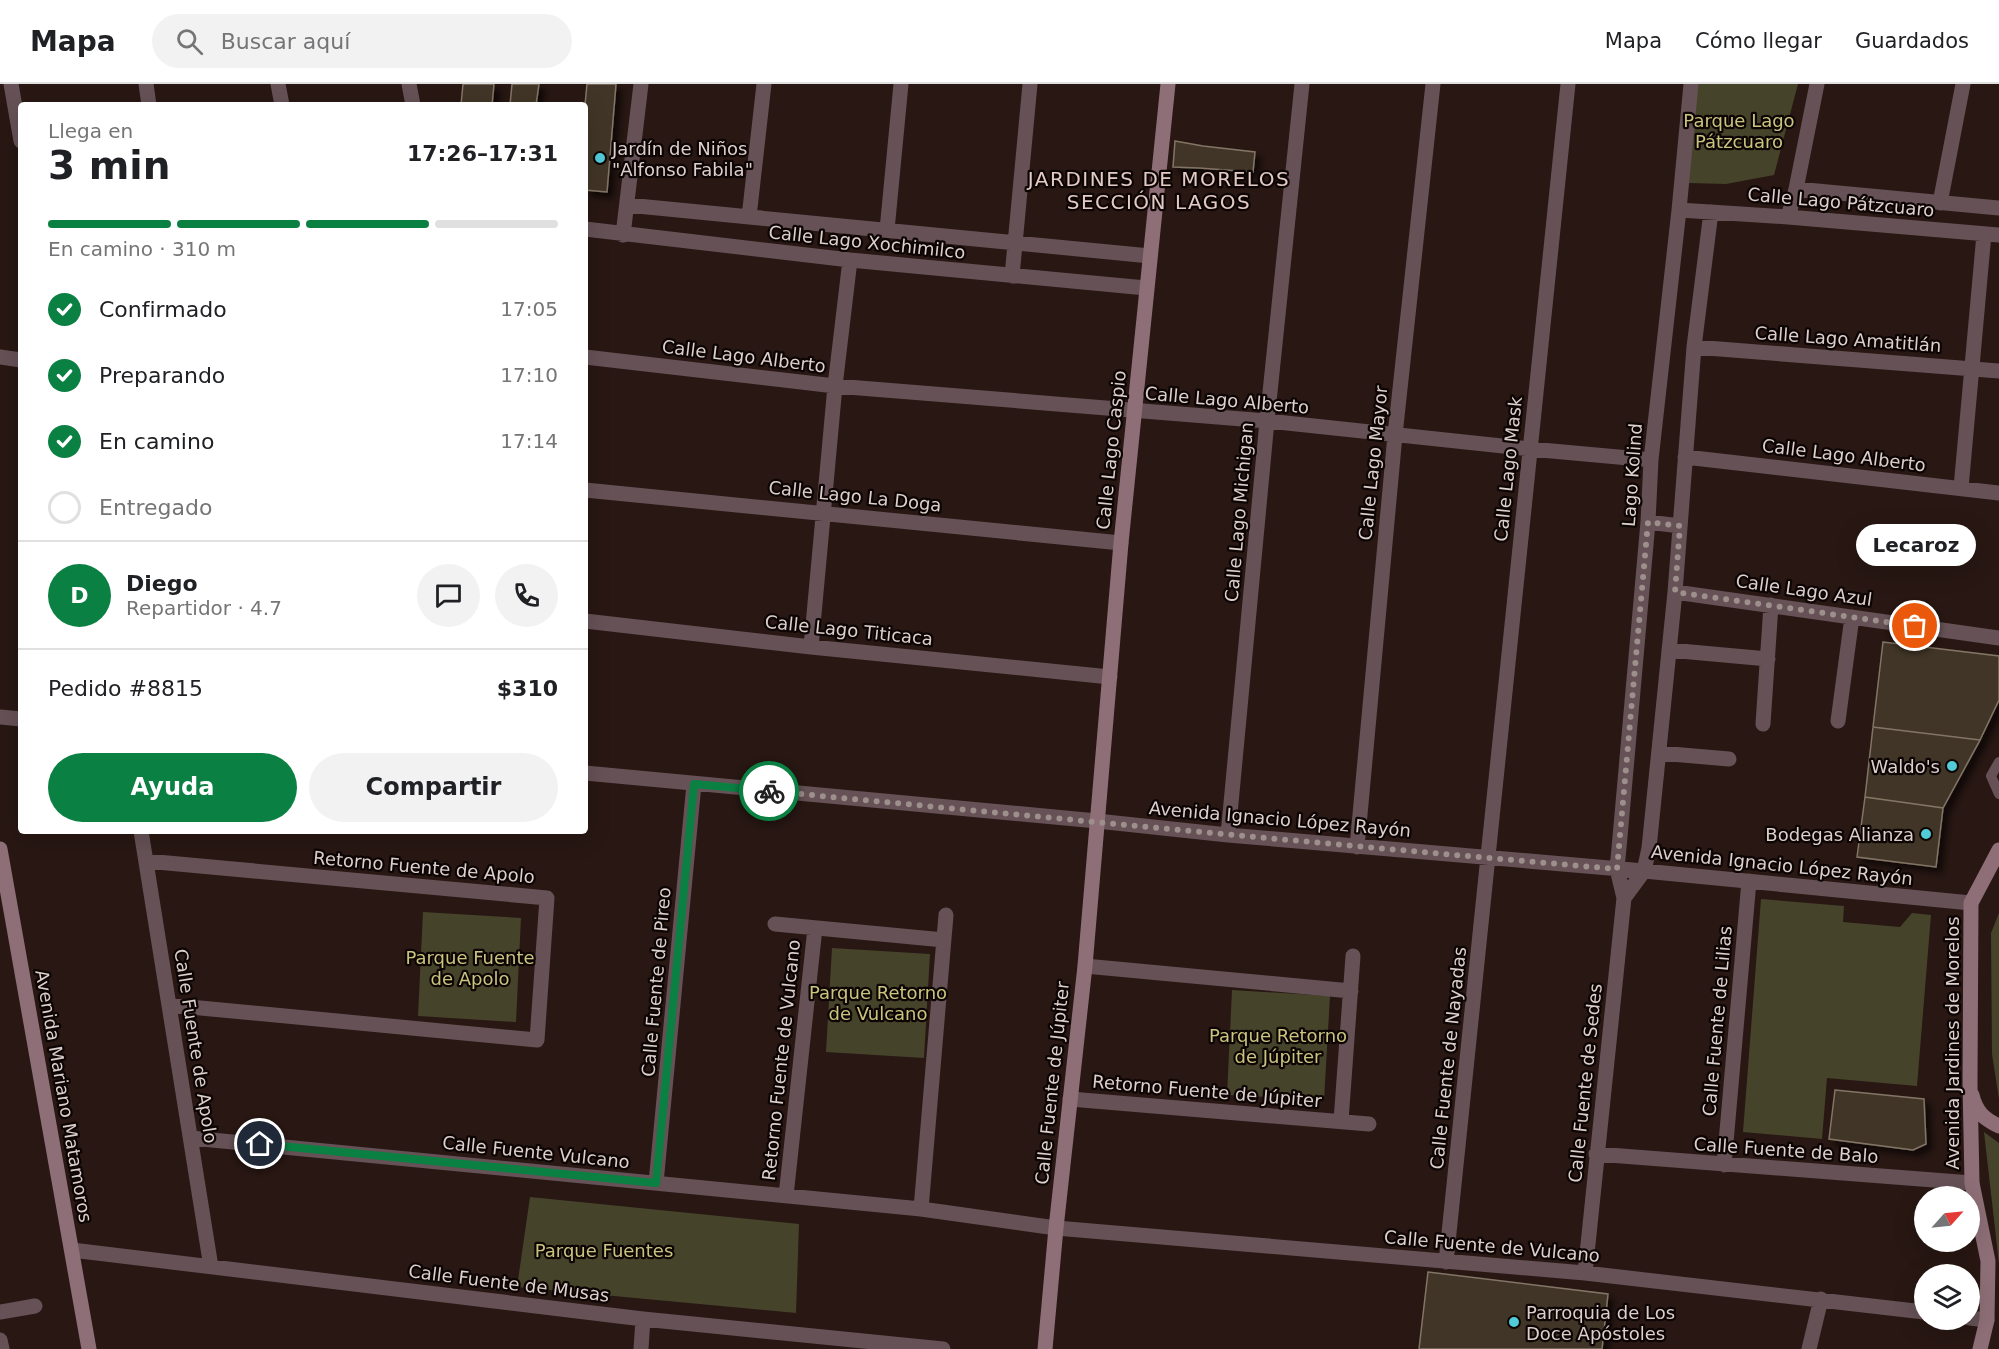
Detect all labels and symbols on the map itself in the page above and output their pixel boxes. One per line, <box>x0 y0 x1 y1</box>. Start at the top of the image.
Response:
park label: Parque Lago Pátzcuaro <box>1683 110 1795 152</box>
place label: Jardín de Niños "Alfonso Fabila" <box>611 138 753 180</box>
marker: Jardín de Niños "Alfonso Fabila" <box>593 151 607 165</box>
district label: JARDINES DE MORELOS SECCIÓN LAGOS <box>1026 167 1290 214</box>
street label: Calle Lago Pátzcuaro <box>1747 183 1935 221</box>
street label: Calle Lago Xochimilco <box>768 221 966 263</box>
street label: Calle Lago Amatitlán <box>1754 322 1942 356</box>
street label: Calle Lago Alberto <box>661 336 827 376</box>
street label: Calle Lago Caspio <box>1092 369 1130 531</box>
street label: Calle Lago Alberto <box>1144 382 1310 418</box>
street label: Calle Lago Mayor <box>1354 384 1392 541</box>
street label: Calle Lago Mask <box>1490 395 1526 543</box>
street label: Calle Lago Michigan <box>1221 421 1257 603</box>
street label: Lago Kolind <box>1618 422 1646 528</box>
street label: Calle Lago Alberto <box>1761 435 1927 475</box>
street label: Calle Lago La Doga <box>768 476 942 516</box>
callout: Lecaroz <box>1855 524 1975 566</box>
street label: Calle Lago Azul <box>1734 570 1874 610</box>
pin <box>1889 600 1940 651</box>
street label: Calle Lago Titicaca <box>764 611 934 649</box>
place label: Waldo's <box>1871 756 1940 777</box>
marker: Waldo's <box>1945 759 1959 773</box>
courier <box>739 761 799 821</box>
street label: Avenida Ignacio López Rayón <box>1148 797 1412 841</box>
place label: Bodegas Alianza <box>1765 824 1914 845</box>
marker: Bodegas Alianza <box>1919 827 1933 841</box>
street label: Avenida Ignacio López Rayón <box>1650 841 1914 889</box>
street label: Retorno Fuente de Apolo <box>312 847 536 887</box>
street label: Calle Fuente de Pireo <box>637 886 675 1078</box>
street label: Avenida Jardines de Morelos <box>1942 916 1963 1170</box>
street label: Calle Fuente de Lilias <box>1698 925 1736 1117</box>
street label: Retorno Fuente de Vulcano <box>758 938 804 1182</box>
street label: Calle Fuente de Nayadas <box>1426 946 1470 1170</box>
street label: Calle Fuente de Apolo <box>170 947 222 1145</box>
park label: Parque Fuente de Apolo <box>405 947 535 989</box>
street label: Avenida Mariano Matamoros <box>31 968 97 1224</box>
street label: Calle Fuente de Júpiter <box>1031 980 1073 1186</box>
park label: Parque Retorno de Vulcano <box>809 982 947 1024</box>
street label: Calle Fuente de Sedes <box>1564 982 1606 1184</box>
park label: Parque Retorno de Júpiter <box>1209 1025 1347 1067</box>
street label: Retorno Fuente de Júpiter <box>1091 1071 1323 1112</box>
pin <box>234 1118 285 1169</box>
street label: Calle Fuente Vulcano <box>441 1132 631 1172</box>
street label: Calle Fuente de Balo <box>1693 1133 1879 1167</box>
north arrow <box>1914 1186 1980 1252</box>
street label: Calle Fuente de Vulcano <box>1383 1226 1601 1266</box>
park label: Parque Fuentes <box>535 1240 673 1261</box>
street label: Calle Fuente de Musas <box>407 1260 611 1306</box>
place label: Parroquia de Los Doce Apóstoles <box>1526 1302 1675 1344</box>
marker: Parroquia de Los Doce Apóstoles <box>1507 1315 1521 1329</box>

